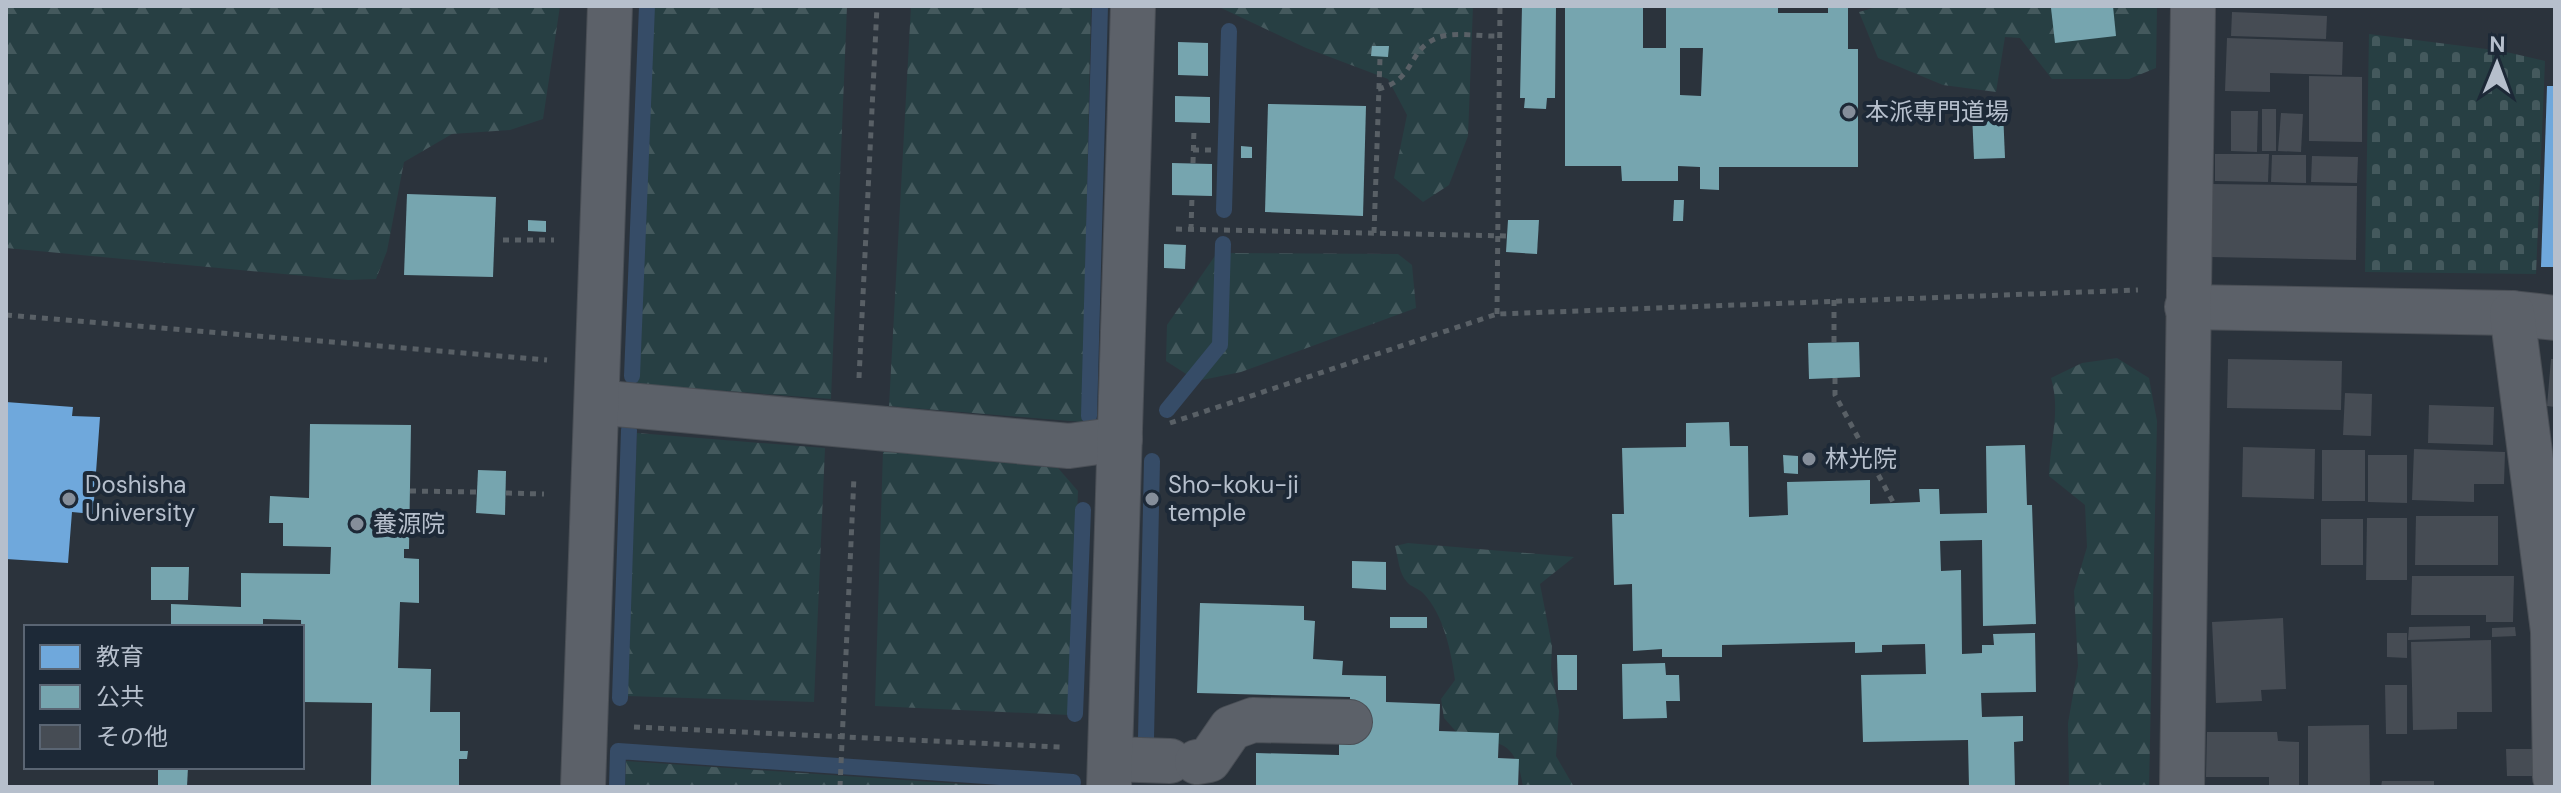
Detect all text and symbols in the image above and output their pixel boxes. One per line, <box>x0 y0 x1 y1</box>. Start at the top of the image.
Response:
north arrow <box>2457 24 2537 104</box>
text: N <box>2489 30 2506 59</box>
place label: 本派専門道場 <box>1865 96 2009 127</box>
marker: 本派専門道場 <box>1840 103 1858 121</box>
place label: 林光院 <box>1825 443 1897 474</box>
marker: 林光院 <box>1800 450 1818 468</box>
place label: Doshisha University <box>85 469 195 528</box>
place label: Sho-koku-ji temple <box>1168 469 1299 528</box>
marker: Doshisha University <box>60 490 78 508</box>
marker: Sho-koku-ji temple <box>1143 490 1161 508</box>
place label: 養源院 <box>373 508 445 539</box>
marker: 養源院 <box>348 515 366 533</box>
legend <box>24 625 304 769</box>
text: 教育 <box>96 641 144 672</box>
text: 公共 <box>96 681 144 712</box>
text: その他 <box>96 721 168 752</box>

